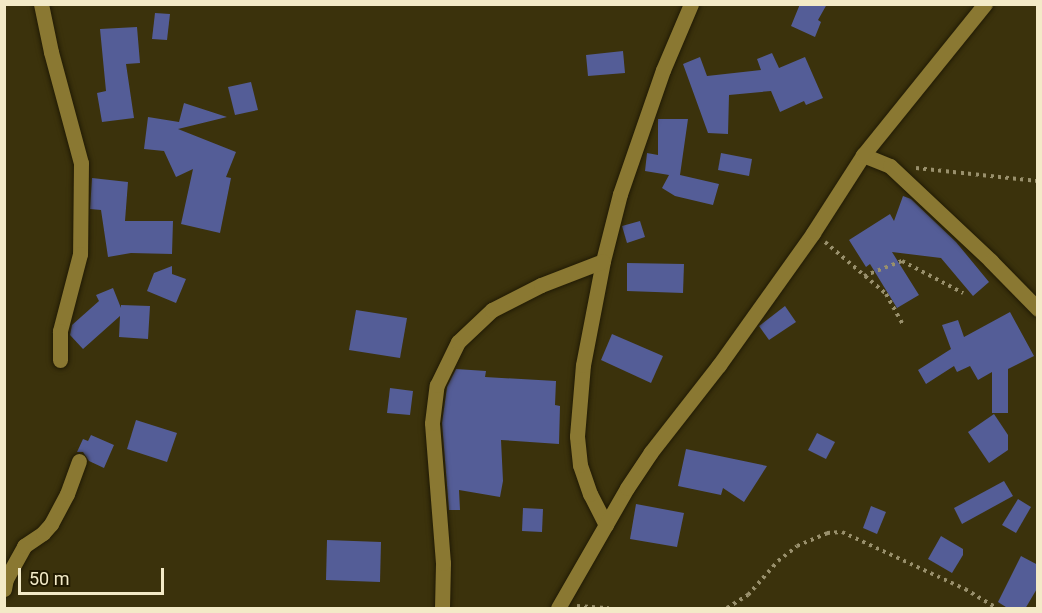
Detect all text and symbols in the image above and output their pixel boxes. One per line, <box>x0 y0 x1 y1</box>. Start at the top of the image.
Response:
scale bar <box>21 556 166 594</box>
text: 50 m <box>29 568 69 589</box>

